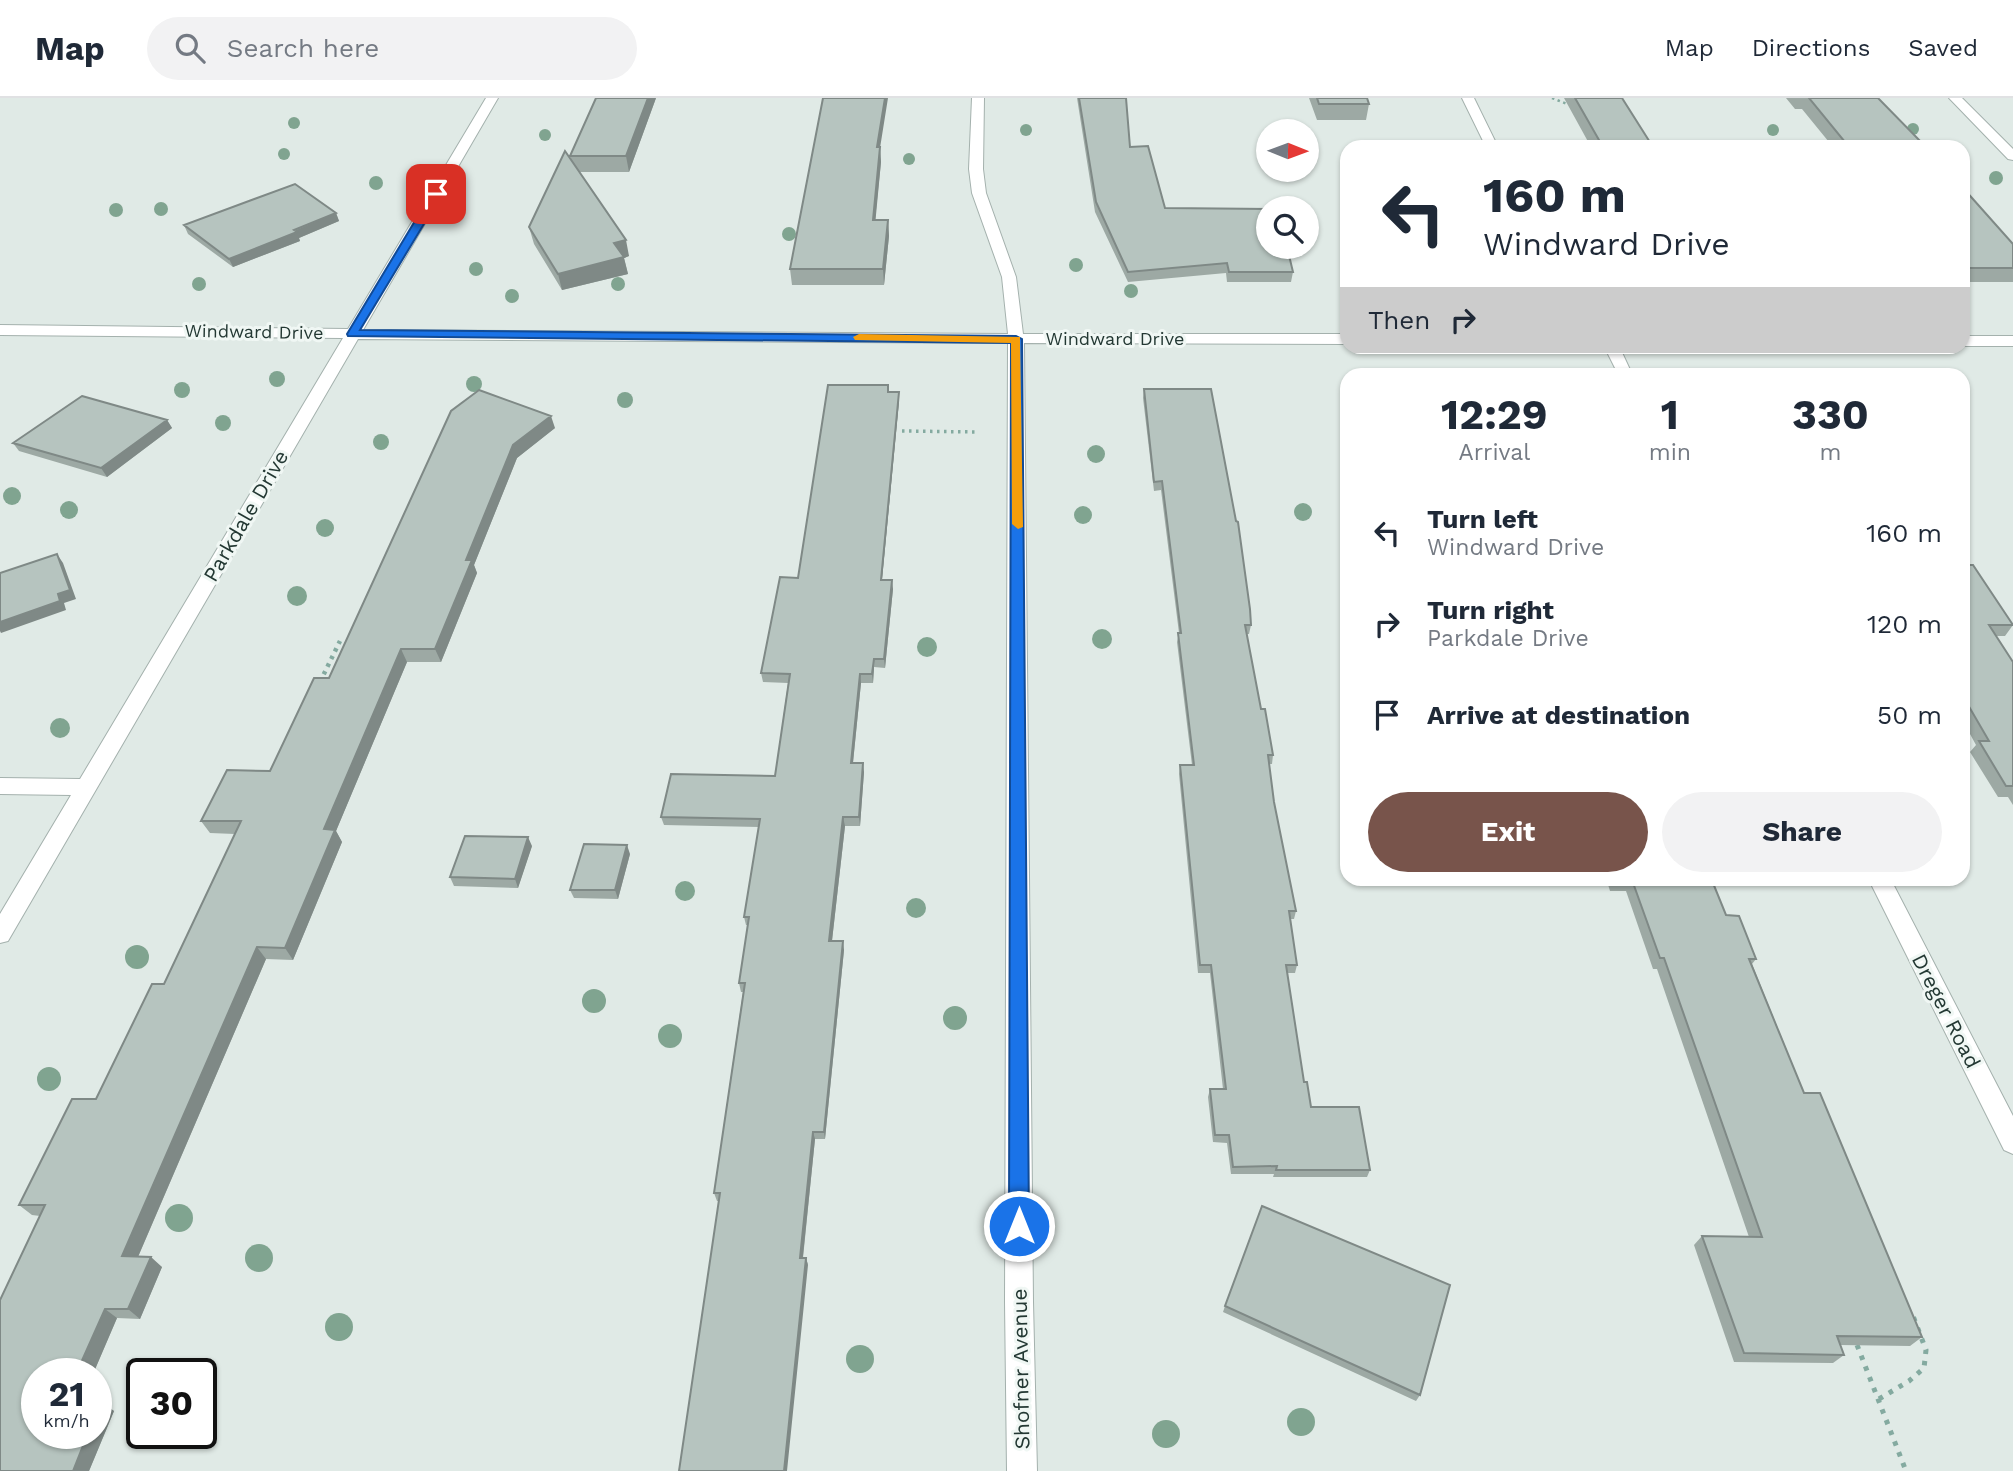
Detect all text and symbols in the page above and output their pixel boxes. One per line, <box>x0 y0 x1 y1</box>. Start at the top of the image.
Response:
search box <box>147 17 637 80</box>
text: Map <box>35 29 105 68</box>
icon: search <box>171 29 209 67</box>
text: Search here <box>227 33 379 63</box>
text: Map <box>1665 34 1714 62</box>
text: Directions <box>1752 34 1870 62</box>
text: Saved <box>1908 34 1978 62</box>
north arrow <box>1256 119 1320 182</box>
map controls <box>1256 119 1319 259</box>
pin <box>406 164 466 224</box>
text: 160 m <box>1483 166 1626 224</box>
icon: left <box>1368 168 1459 259</box>
icon: arrive <box>417 175 455 213</box>
button: search <box>1256 196 1319 259</box>
text: Windward Drive <box>1483 225 1730 263</box>
icon: right <box>1444 301 1482 339</box>
text: Then <box>1368 305 1430 335</box>
street label: Windward Drive <box>184 320 324 343</box>
street label: Windward Drive <box>1046 328 1184 349</box>
text: 12:29 <box>1441 390 1548 439</box>
text: 1 <box>1661 390 1679 439</box>
text: 330 <box>1792 390 1869 439</box>
text: Arrival <box>1458 439 1530 466</box>
text: min <box>1649 439 1691 466</box>
text: m <box>1820 439 1841 466</box>
street label: Parkdale Drive <box>198 446 293 586</box>
text: Turn left <box>1427 504 1538 534</box>
icon: left <box>1368 514 1406 552</box>
text: 160 m <box>1866 518 1942 548</box>
text: Windward Drive <box>1427 534 1604 561</box>
text: Turn right <box>1427 595 1554 625</box>
icon: right <box>1368 605 1406 643</box>
text: 120 m <box>1867 609 1942 639</box>
text: Parkdale Drive <box>1427 625 1589 652</box>
icon: arrive <box>1368 696 1406 734</box>
text: Arrive at destination <box>1427 700 1690 730</box>
text: 50 m <box>1877 700 1942 730</box>
button: Exit <box>1368 792 1648 872</box>
button: Share <box>1662 792 1942 872</box>
street label: Dreger Road <box>1907 949 1986 1072</box>
position arrow <box>982 1189 1056 1263</box>
street label: Shofner Avenue <box>1007 1288 1034 1450</box>
speed limit sign: 30 <box>126 1358 217 1449</box>
text: 21 <box>49 1373 84 1415</box>
text: km/h <box>43 1410 90 1431</box>

